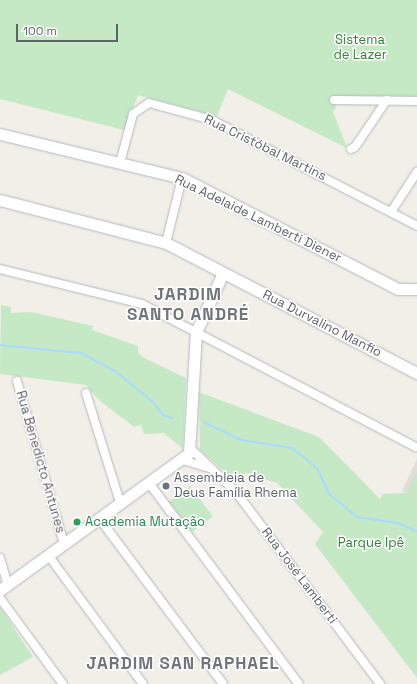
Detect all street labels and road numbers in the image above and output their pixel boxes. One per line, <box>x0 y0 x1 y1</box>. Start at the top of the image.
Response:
street label: Rua Cristóbal Martins <box>201 112 329 184</box>
street label: Rua Adelaide Lamberti Diener <box>172 172 344 266</box>
street label: Rua Durvalino Manfio <box>260 287 384 361</box>
street label: Rua Benedicto Antunes <box>12 389 68 535</box>
street label: Rua José Lamberti <box>258 525 340 627</box>

